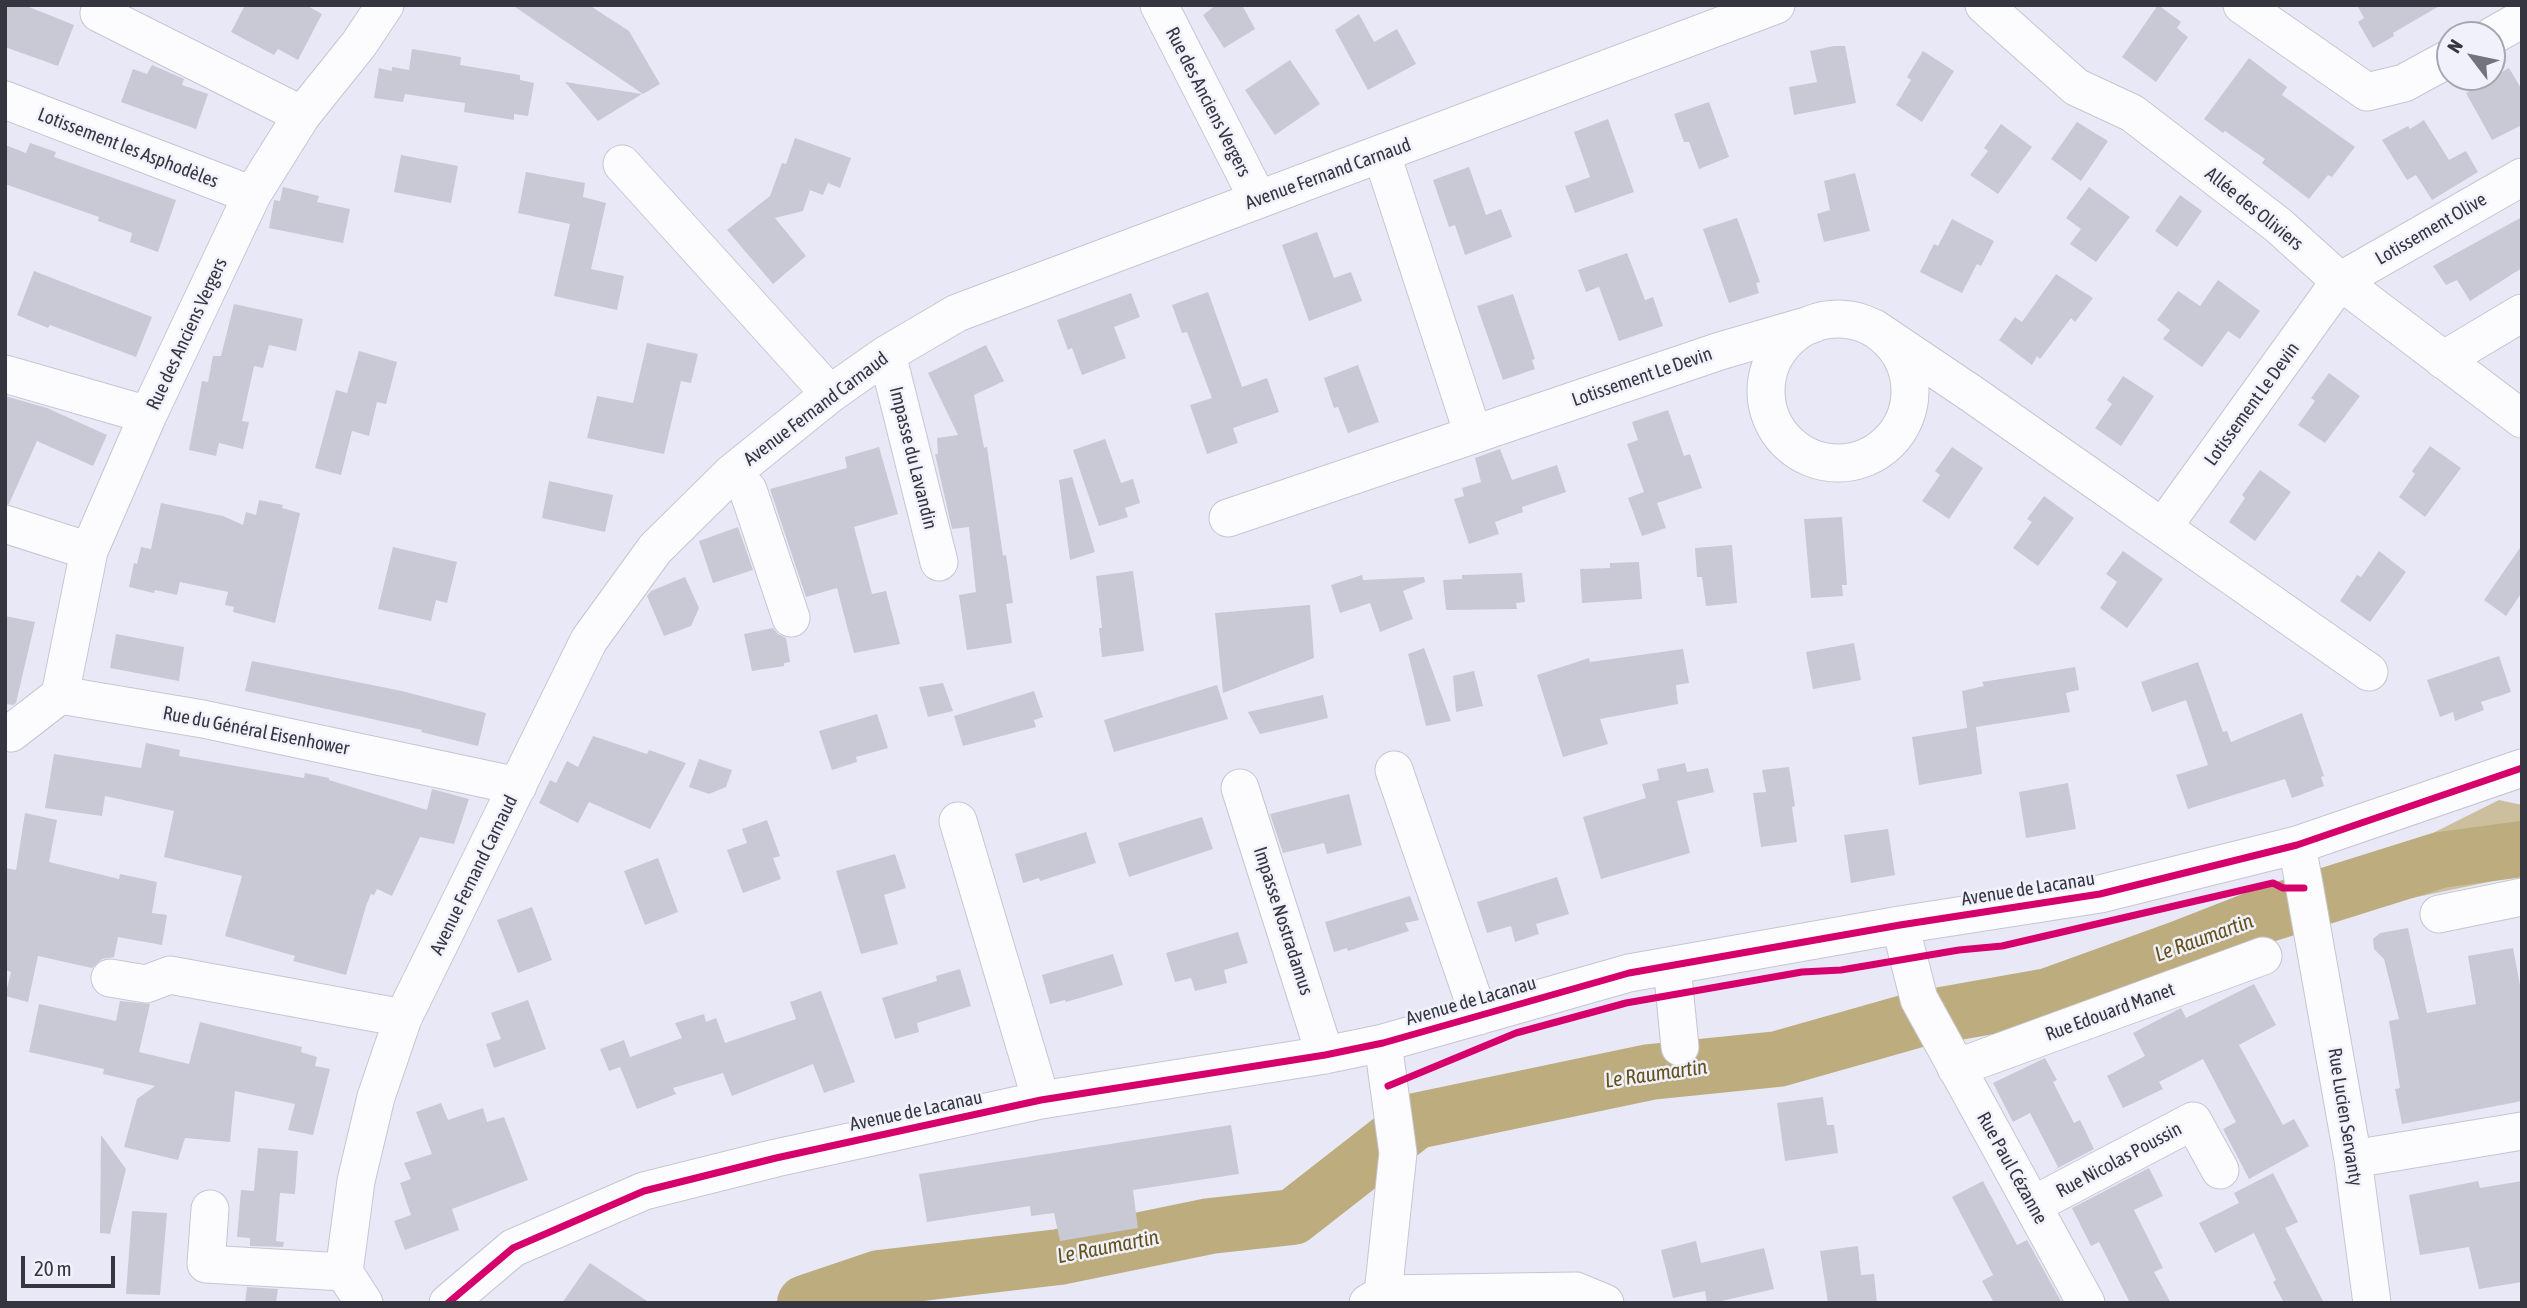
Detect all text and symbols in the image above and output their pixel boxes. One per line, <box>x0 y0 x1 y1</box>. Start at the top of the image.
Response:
north arrow <box>2436 21 2506 91</box>
street label: Rue des Anciens Vergers <box>1160 23 1256 181</box>
text: N <box>2443 35 2467 57</box>
street label: Lotissement les Asphodèles <box>35 103 221 193</box>
street label: Avenue Fernand Carnaud <box>1242 133 1414 215</box>
street label: Allée des Oliviers <box>2200 163 2308 255</box>
street label: Lotissement Olive <box>2371 188 2491 270</box>
street label: Rue des Anciens Vergers <box>142 254 232 414</box>
street label: Lotissement Le Devin <box>2200 338 2304 470</box>
street label: Lotissement Le Devin <box>1569 342 1715 412</box>
street label: Avenue Fernand Carnaud <box>739 347 893 471</box>
street label: Impasse du Lavandin <box>884 384 942 532</box>
street label: Rue du Général Eisenhower <box>161 702 351 760</box>
street label: Avenue Fernand Carnaud <box>425 791 523 959</box>
street label: Impasse Nostradamus <box>1248 844 1318 998</box>
street label: Avenue de Lacanau <box>1960 867 2096 911</box>
water label: Le Raumartin <box>2151 909 2257 967</box>
street label: Avenue de Lacanau <box>1403 971 1539 1031</box>
street label: Rue Edouard Manet <box>2042 978 2178 1046</box>
street label: Rue Lucien Servanty <box>2323 1046 2367 1188</box>
water label: Le Raumartin <box>1603 1054 1709 1094</box>
street label: Avenue de Lacanau <box>848 1086 984 1136</box>
street label: Rue Paul Cézanne <box>1972 1108 2052 1228</box>
street label: Rue Nicolas Poussin <box>2052 1117 2186 1203</box>
water label: Le Raumartin <box>1055 1225 1161 1269</box>
scale bar <box>24 1242 119 1286</box>
text: 20 m <box>34 1256 72 1280</box>

